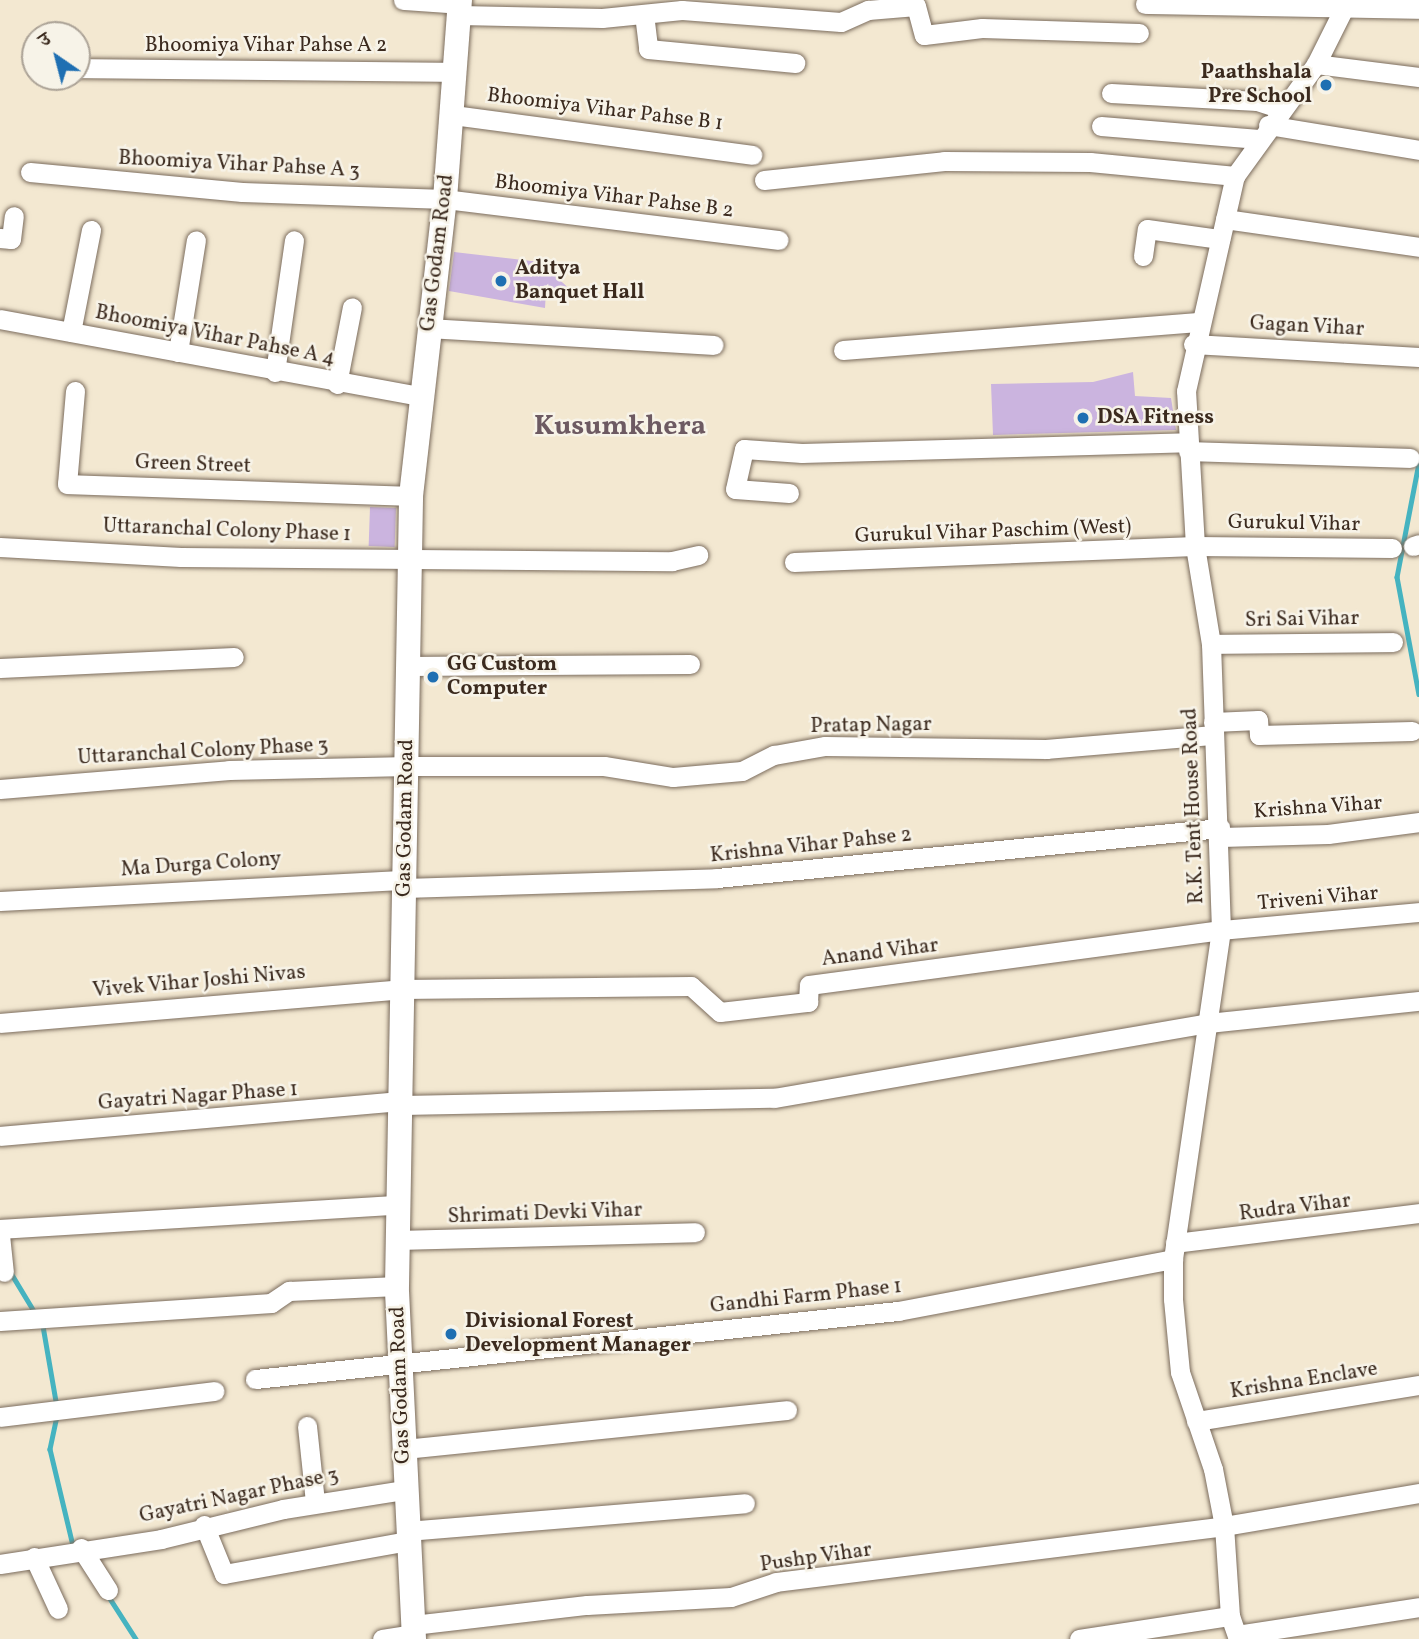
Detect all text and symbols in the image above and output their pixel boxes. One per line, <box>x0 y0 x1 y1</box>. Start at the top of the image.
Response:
north arrow <box>21 21 91 91</box>
text: उ <box>34 27 57 54</box>
street label: Bhoomiya Vihar Pahse A 2 <box>144 33 388 59</box>
place label: Paathshala Pre School <box>1201 60 1312 110</box>
marker: Paathshala Pre School <box>1318 77 1334 93</box>
street label: Bhoomiya Vihar Pahse B 1 <box>485 83 725 137</box>
street label: Bhoomiya Vihar Pahse A 3 <box>117 146 361 184</box>
street label: Bhoomiya Vihar Pahse B 2 <box>493 170 735 224</box>
street label: Gas Godam Road <box>416 173 460 333</box>
place label: Aditya Banquet Hall <box>515 256 644 306</box>
marker: Aditya Banquet Hall <box>493 273 509 289</box>
street label: Bhoomiya Vihar Pahse A 4 <box>93 300 337 372</box>
street label: Gagan Vihar <box>1249 311 1365 343</box>
place label: DSA Fitness <box>1097 405 1214 431</box>
district label: Kusumkhera <box>534 410 706 444</box>
marker: DSA Fitness <box>1075 410 1091 426</box>
street label: Green Street <box>135 450 251 480</box>
street label: Gurukul Vihar <box>1227 510 1361 538</box>
street label: Uttaranchal Colony Phase 1 <box>102 514 352 548</box>
street label: Gurukul Vihar Paschim (West) <box>854 515 1132 549</box>
street label: Sri Sai Vihar <box>1244 606 1360 634</box>
place label: GG Custom Computer <box>447 652 557 702</box>
marker: GG Custom Computer <box>425 669 441 685</box>
street label: R.K. Tent House Road <box>1178 707 1210 905</box>
street label: Pratap Nagar <box>810 712 932 740</box>
street label: Uttaranchal Colony Phase 3 <box>77 733 329 771</box>
street label: Gas Godam Road <box>392 739 420 897</box>
street label: Krishna Vihar <box>1253 791 1383 825</box>
street label: Krishna Vihar Pahse 2 <box>709 823 913 869</box>
street label: Ma Durga Colony <box>120 847 282 883</box>
street label: Triveni Vihar <box>1256 881 1380 917</box>
street label: Anand Vihar <box>820 933 940 973</box>
street label: Vivek Vihar Joshi Nivas <box>91 960 307 1004</box>
street label: Gayatri Nagar Phase 1 <box>97 1077 299 1117</box>
street label: Rudra Vihar <box>1237 1189 1353 1227</box>
street label: Shrimati Devki Vihar <box>447 1198 643 1230</box>
street label: Gandhi Farm Phase 1 <box>709 1274 903 1320</box>
street label: Gas Godam Road <box>386 1306 416 1464</box>
place label: Divisional Forest Development Manager <box>465 1309 691 1359</box>
marker: Divisional Forest Development Manager <box>443 1326 459 1342</box>
street label: Krishna Enclave <box>1228 1357 1380 1405</box>
street label: Gayatri Nagar Phase 3 <box>137 1463 341 1529</box>
street label: Pushp Vihar <box>758 1538 874 1578</box>

